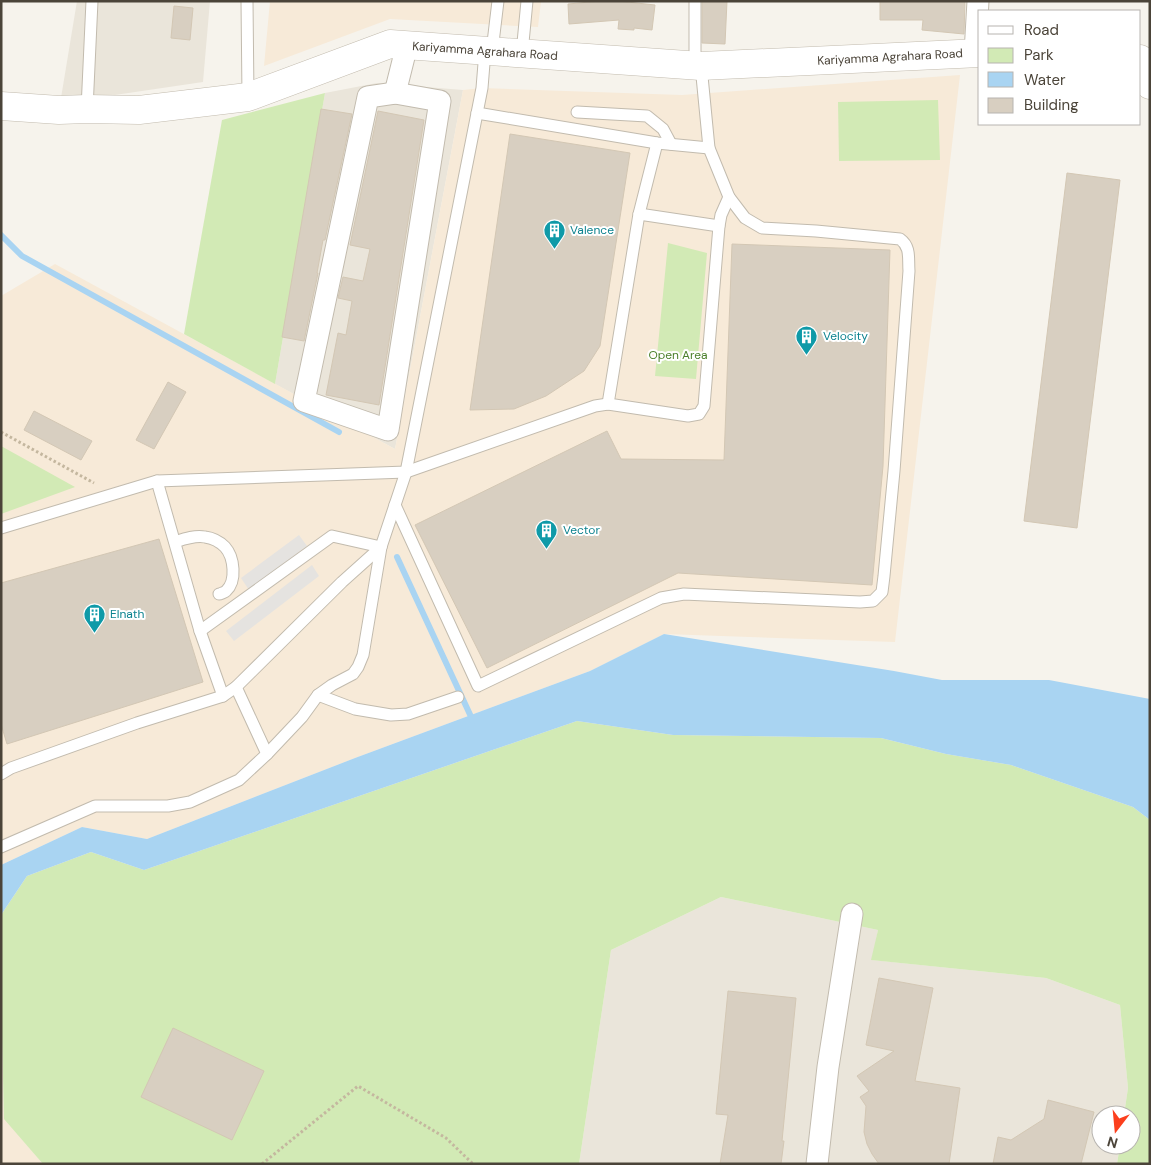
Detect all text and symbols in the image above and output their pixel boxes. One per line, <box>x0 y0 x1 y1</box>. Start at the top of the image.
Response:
legend <box>978 10 1141 125</box>
text: Road <box>1024 20 1059 40</box>
street label: Kariyamma Agrahara Road <box>412 38 558 64</box>
street label: Kariyamma Agrahara Road <box>817 45 963 69</box>
text: Park <box>1024 45 1054 65</box>
text: Water <box>1024 70 1066 90</box>
text: Building <box>1024 95 1079 115</box>
building icon: Valence <box>542 218 566 249</box>
place label: Valence <box>570 222 614 238</box>
building icon: Velocity <box>795 324 819 355</box>
place label: Velocity <box>823 328 868 344</box>
park label: Open Area <box>648 347 708 363</box>
building icon: Vector <box>535 518 559 549</box>
place label: Vector <box>563 522 600 538</box>
building icon: Elnath <box>82 602 106 633</box>
place label: Elnath <box>110 606 144 622</box>
north arrow <box>1091 1105 1141 1155</box>
text: N <box>1105 1132 1120 1153</box>

